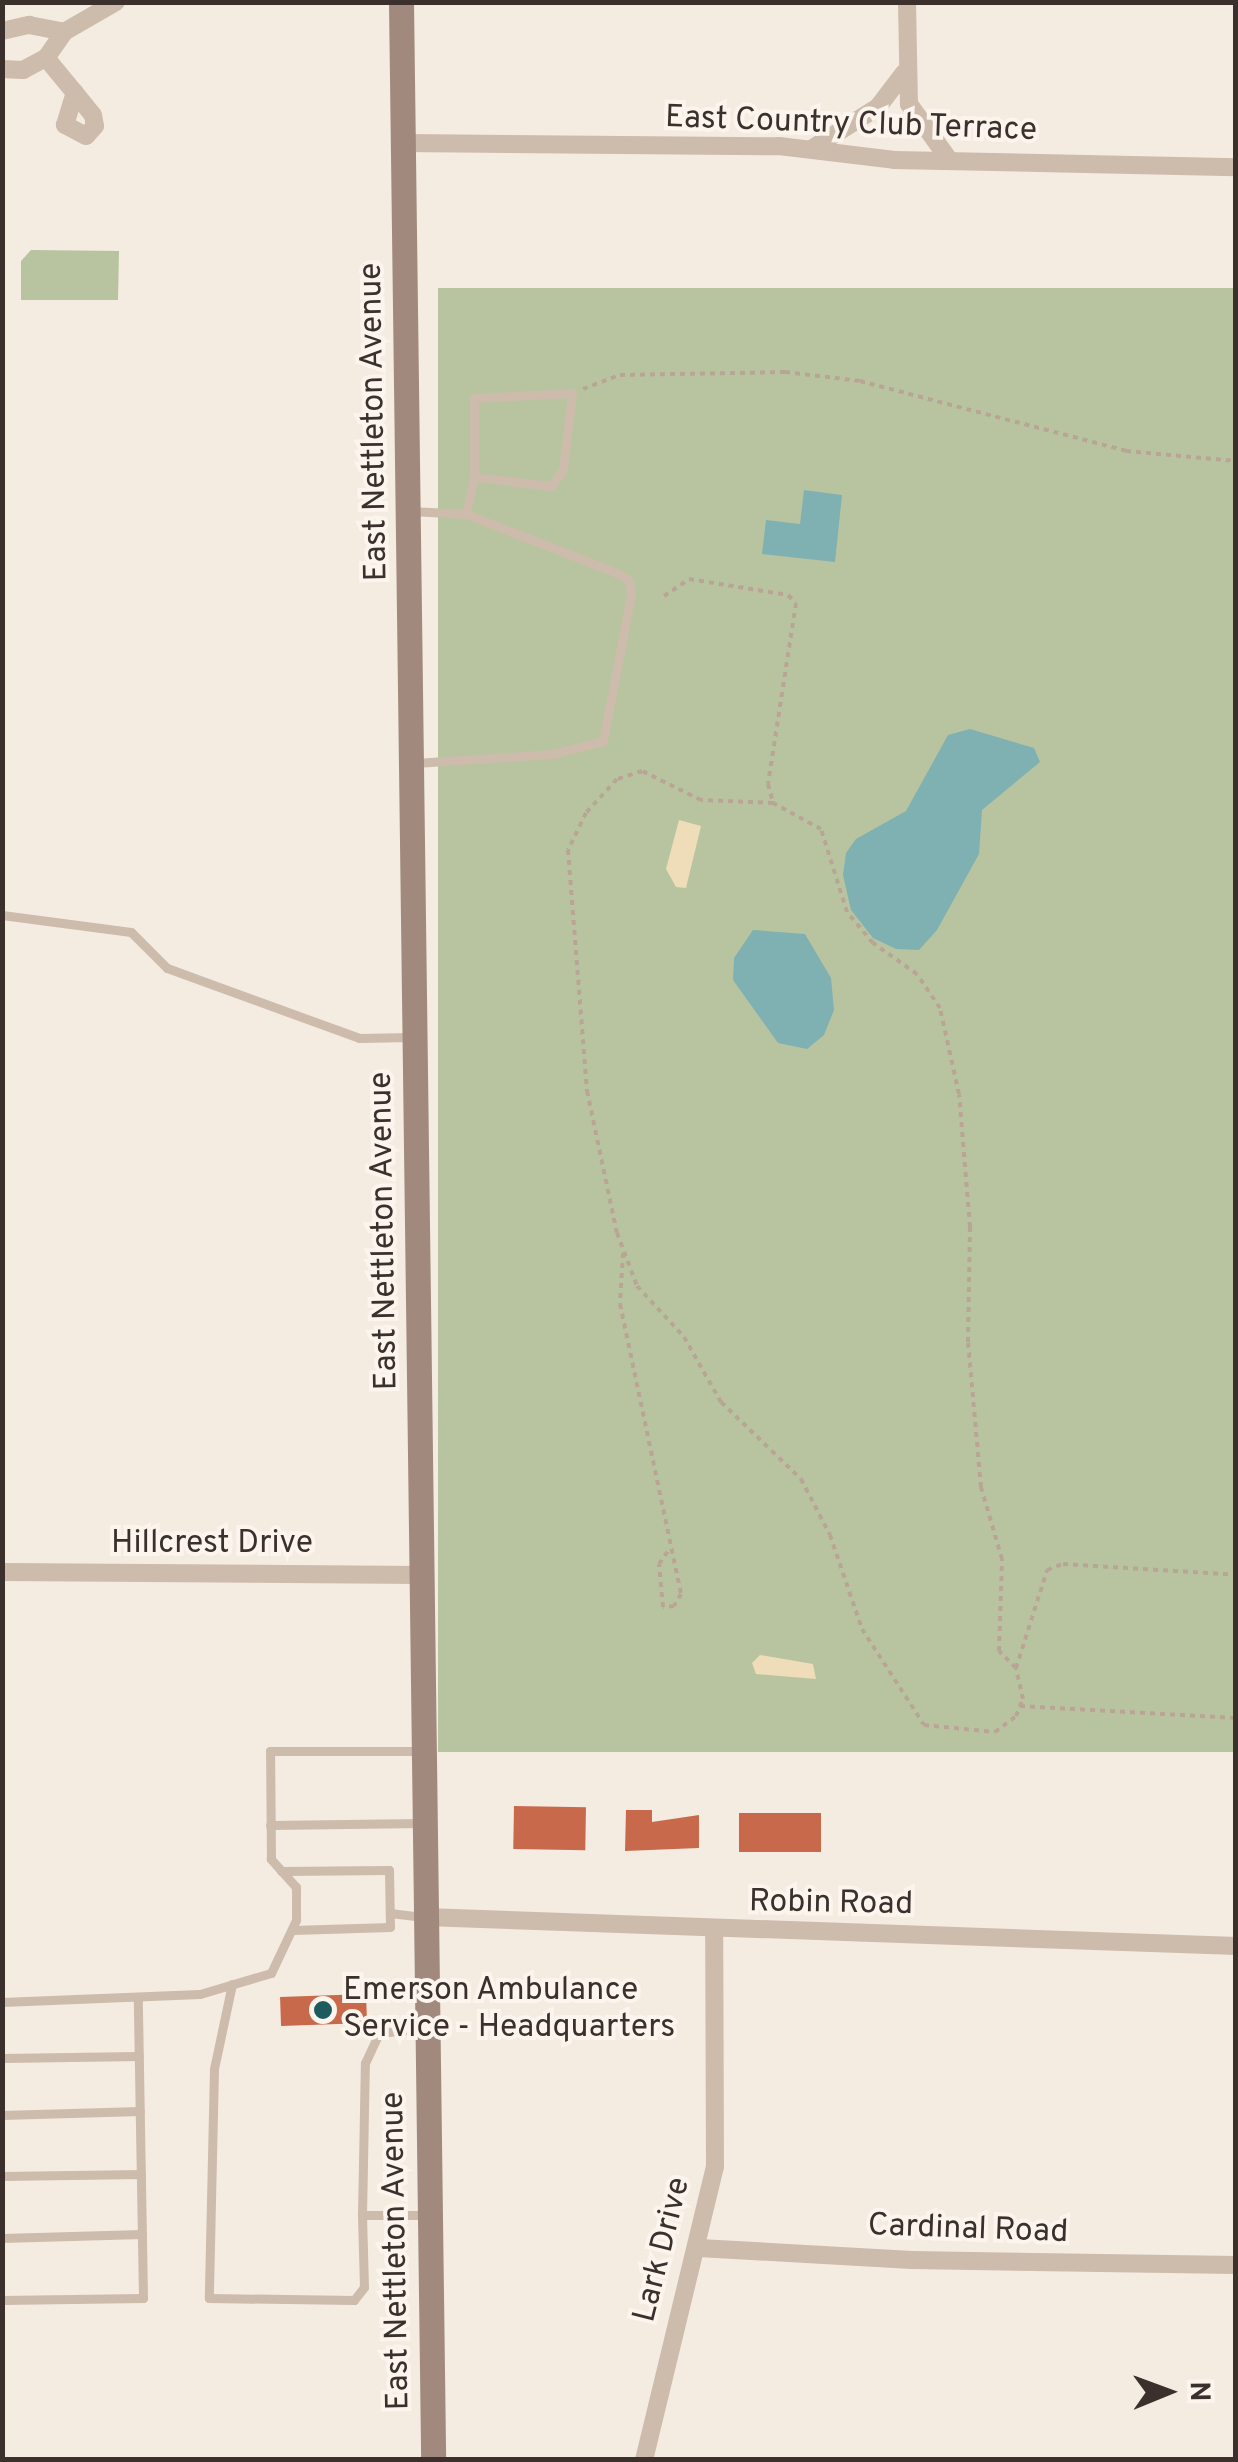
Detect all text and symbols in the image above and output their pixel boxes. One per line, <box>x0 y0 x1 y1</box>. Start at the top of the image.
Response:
street label: East Country Club Terrace <box>664 99 1038 151</box>
street label: East Nettleton Avenue <box>353 262 397 582</box>
street label: East Nettleton Avenue <box>363 1071 407 1391</box>
street label: Hillcrest Drive <box>111 1525 313 1563</box>
street label: Robin Road <box>749 1883 913 1925</box>
place label: Emerson Ambulance Service - Headquarters <box>343 1973 675 2048</box>
marker: Emerson Ambulance Service - Headquarters <box>312 1999 334 2021</box>
street label: East Nettleton Avenue <box>375 2091 419 2411</box>
street label: Lark Drive <box>626 2174 700 2326</box>
street label: Cardinal Road <box>867 2207 1069 2253</box>
north arrow <box>1118 2342 1218 2442</box>
text: N <box>1180 2381 1216 2402</box>

